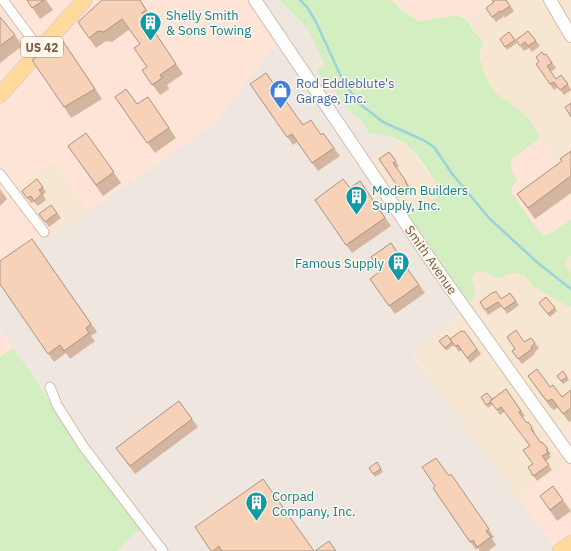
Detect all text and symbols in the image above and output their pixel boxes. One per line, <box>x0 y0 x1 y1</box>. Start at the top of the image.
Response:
place label: Shelly Smith & Sons Towing <box>166 7 251 39</box>
building icon: Shelly Smith & Sons Towing <box>137 9 163 42</box>
road number: US 42 <box>21 37 63 57</box>
place label: Rod Eddleblute's Garage, Inc. <box>296 75 395 107</box>
shop icon: Rod Eddleblute's Garage, Inc. <box>268 77 294 110</box>
place label: Modern Builders Supply, Inc. <box>372 182 468 214</box>
building icon: Modern Builders Supply, Inc. <box>343 184 369 217</box>
street label: Smith Avenue <box>401 222 461 298</box>
building icon: Famous Supply <box>386 250 412 283</box>
place label: Famous Supply <box>295 255 385 272</box>
place label: Corpad Company, Inc. <box>272 488 356 520</box>
building icon: Corpad Company, Inc. <box>243 490 269 523</box>

